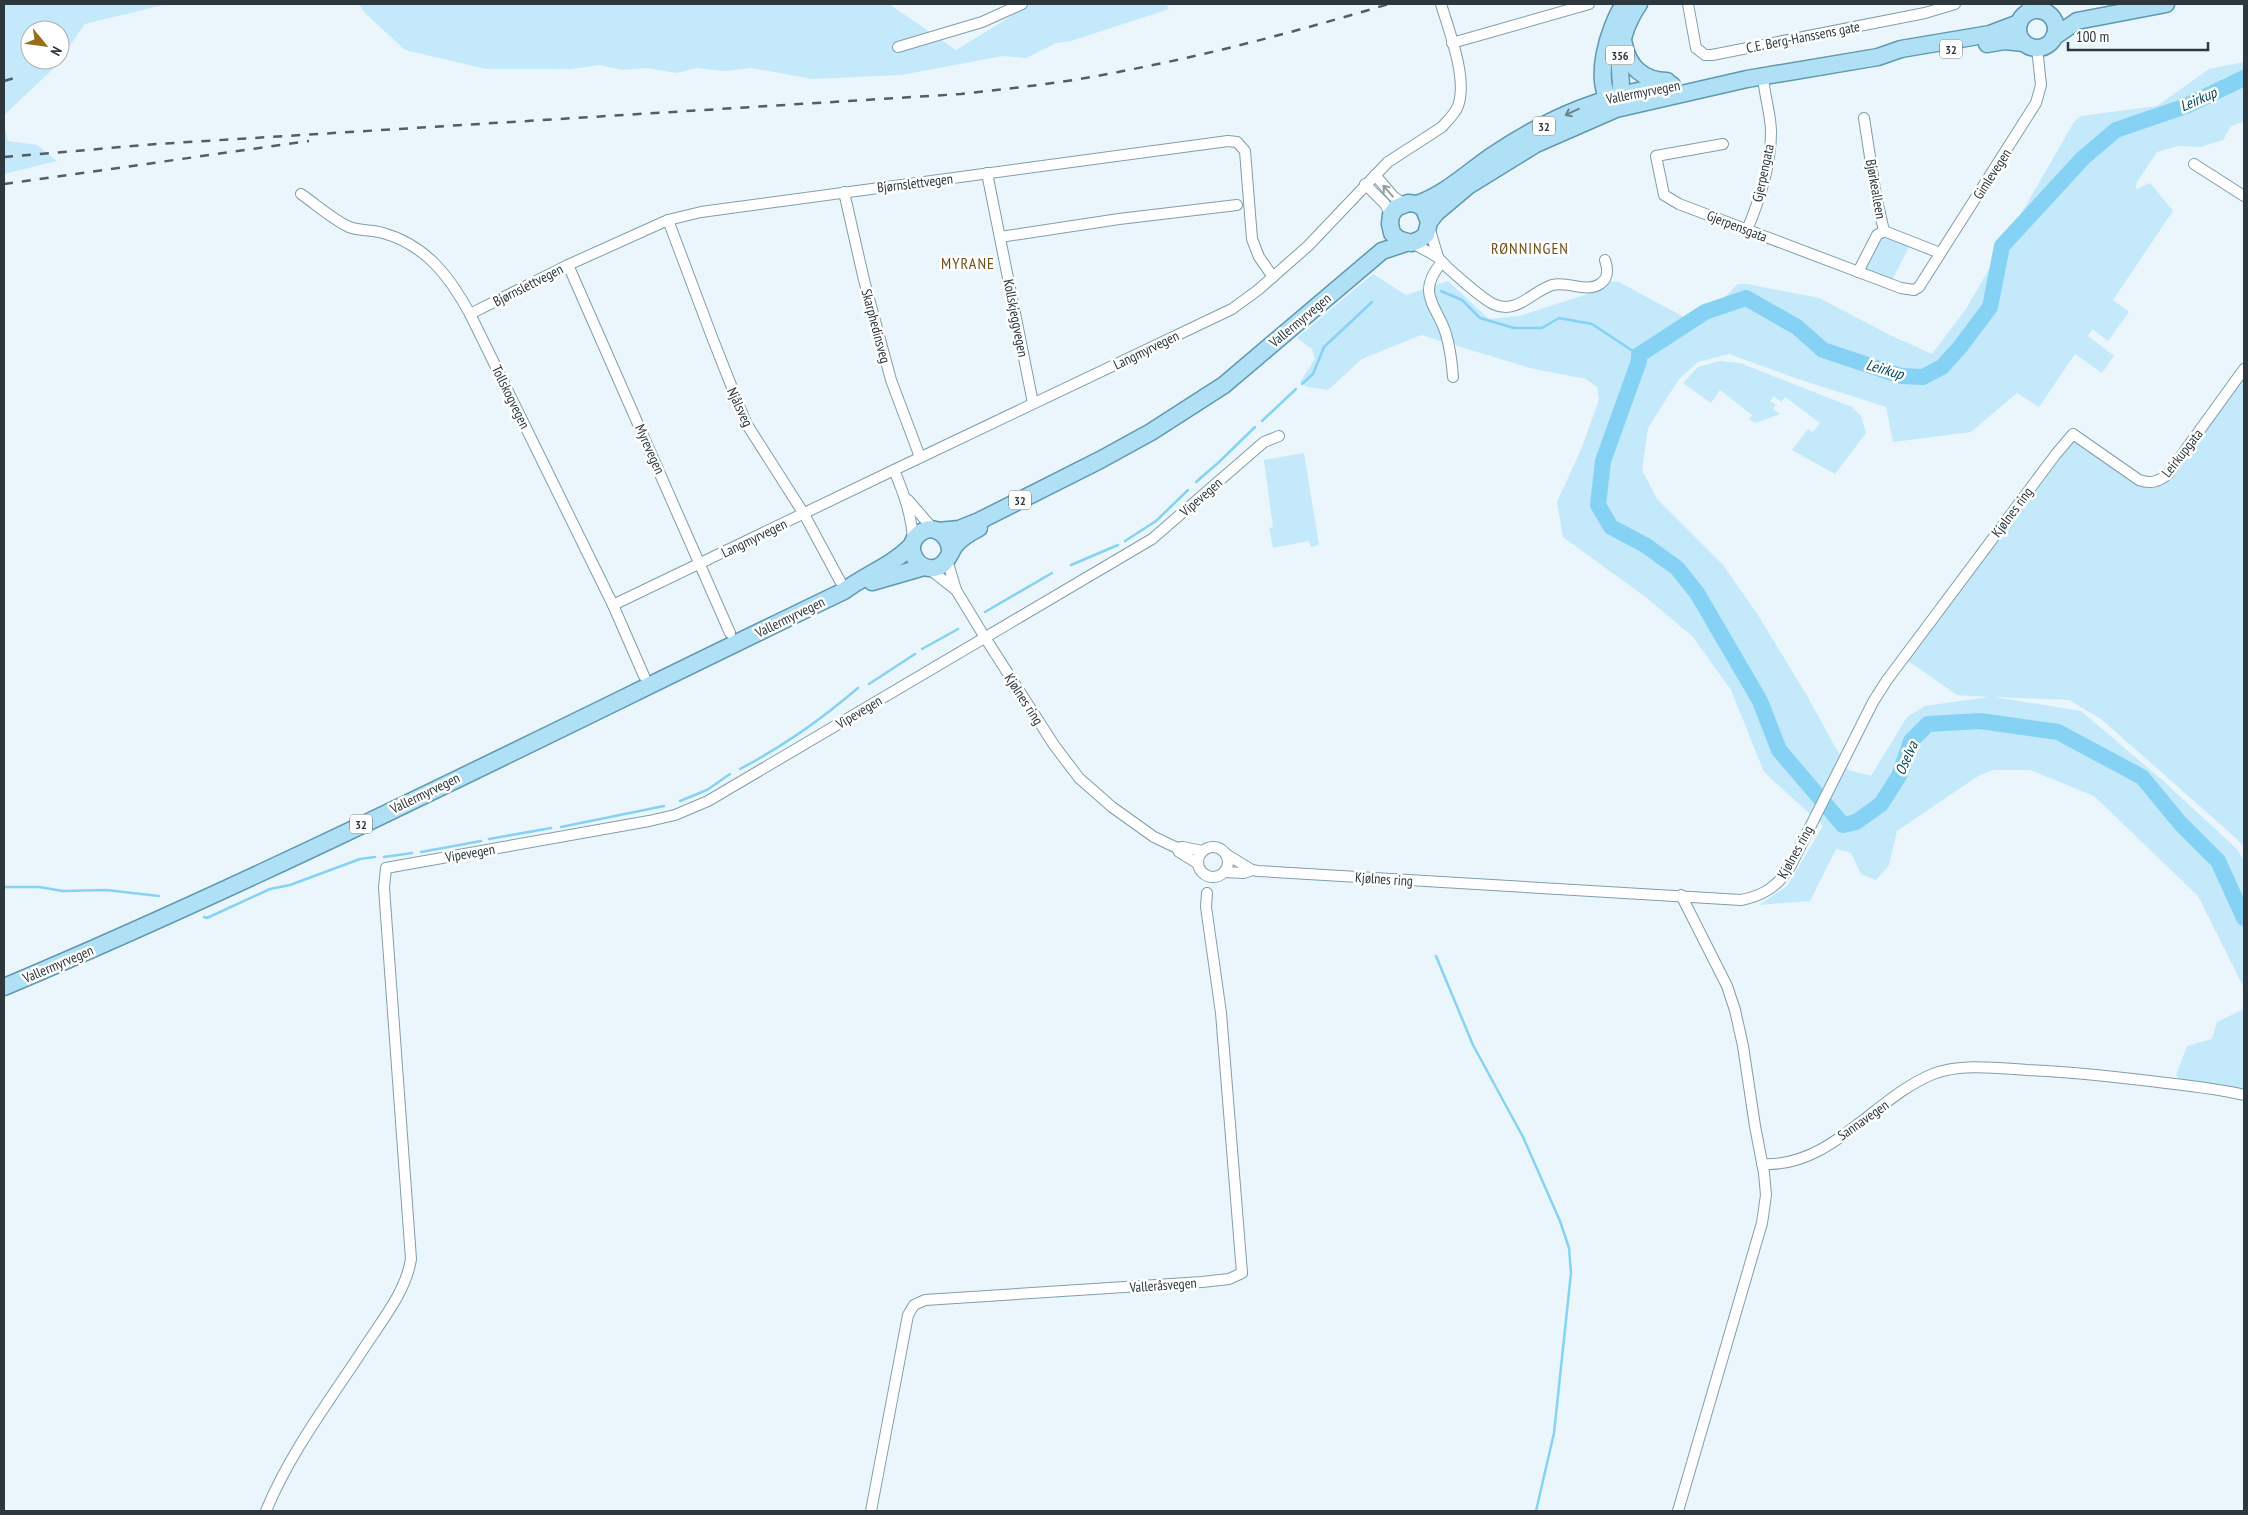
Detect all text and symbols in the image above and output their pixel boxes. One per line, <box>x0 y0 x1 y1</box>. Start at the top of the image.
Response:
street label: C.E. Berg-Hanssens gate <box>1745 17 1862 57</box>
north arrow <box>20 20 70 70</box>
scale bar <box>2068 20 2208 52</box>
text: 100 m <box>2076 27 2109 46</box>
road number: 32 <box>1940 40 1962 59</box>
text: N <box>47 44 66 59</box>
road number: 356 <box>1606 46 1634 64</box>
street label: Vallermyrvegen <box>1604 76 1682 108</box>
water label: Leirkup <box>2177 82 2221 115</box>
one-way arrow <box>1565 108 1580 117</box>
road number: 32 <box>1533 116 1555 136</box>
street label: Gjerpengata <box>1748 142 1778 204</box>
street label: Gimlevegen <box>1969 145 2015 203</box>
street label: Bjørkealleen <box>1862 158 1890 220</box>
street label: Bjørnslettvegen <box>876 169 954 197</box>
one-way arrow <box>1382 184 1394 197</box>
street label: Gjerpensgata <box>1704 206 1770 246</box>
district label: RØNNINGEN <box>1491 238 1569 258</box>
district label: MYRANE <box>941 253 995 273</box>
street label: Bjørnslettvegen <box>490 260 566 310</box>
street label: Kollskjeggvegen <box>1000 278 1032 358</box>
street label: Skarphedinsveg <box>857 287 895 365</box>
street label: Vallermyrvegen <box>1265 289 1334 352</box>
street label: Langmyrvegen <box>1110 326 1182 374</box>
water label: Leirkup <box>1864 355 1907 384</box>
street label: Tollskogvegen <box>488 362 534 432</box>
street label: Njålsveg <box>723 384 757 430</box>
street label: Myrevegen <box>631 421 669 477</box>
street label: Leirkupgata <box>2158 425 2206 481</box>
street label: Vipevegen <box>1175 474 1226 521</box>
street label: Kjølnes ring <box>1987 483 2037 541</box>
road number: 32 <box>1009 490 1031 510</box>
street label: Langmyrvegen <box>718 514 790 562</box>
street label: Vallermyrvegen <box>751 592 828 642</box>
street label: Kjølnes ring <box>1001 670 1047 728</box>
street label: Vipevegen <box>832 691 885 733</box>
water label: Oselva <box>1890 737 1922 778</box>
street label: Vallermyrvegen <box>386 768 463 818</box>
road number: 32 <box>350 814 372 834</box>
street label: Kjølnes ring <box>1773 822 1817 882</box>
street label: Vipevegen <box>443 840 496 866</box>
street label: Kjølnes ring <box>1354 868 1414 890</box>
street label: Vallermyrvegen <box>19 941 96 987</box>
street label: Sannavegen <box>1834 1096 1892 1144</box>
street label: Valleråsvegen <box>1128 1274 1197 1296</box>

